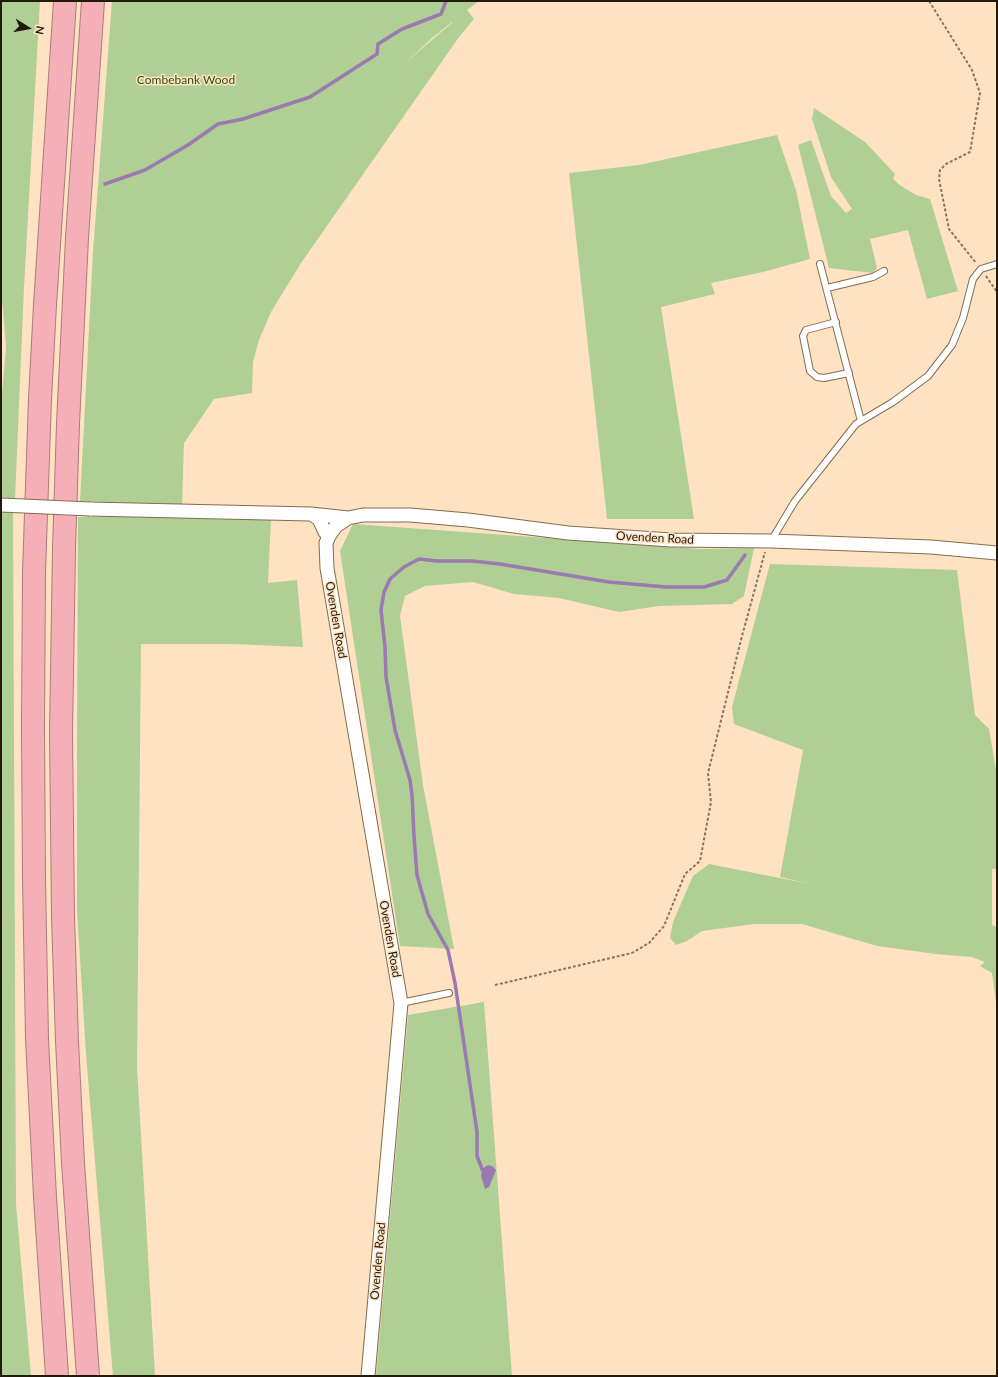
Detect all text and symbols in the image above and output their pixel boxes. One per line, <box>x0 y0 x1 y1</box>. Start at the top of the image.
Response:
north arrow <box>8 8 48 48</box>
text: N <box>33 25 47 36</box>
park label: Combebank Wood <box>137 73 235 87</box>
street label: Ovenden Road <box>616 529 694 547</box>
street label: Ovenden Road <box>322 580 350 660</box>
street label: Ovenden Road <box>376 899 404 979</box>
street label: Ovenden Road <box>367 1221 389 1301</box>

